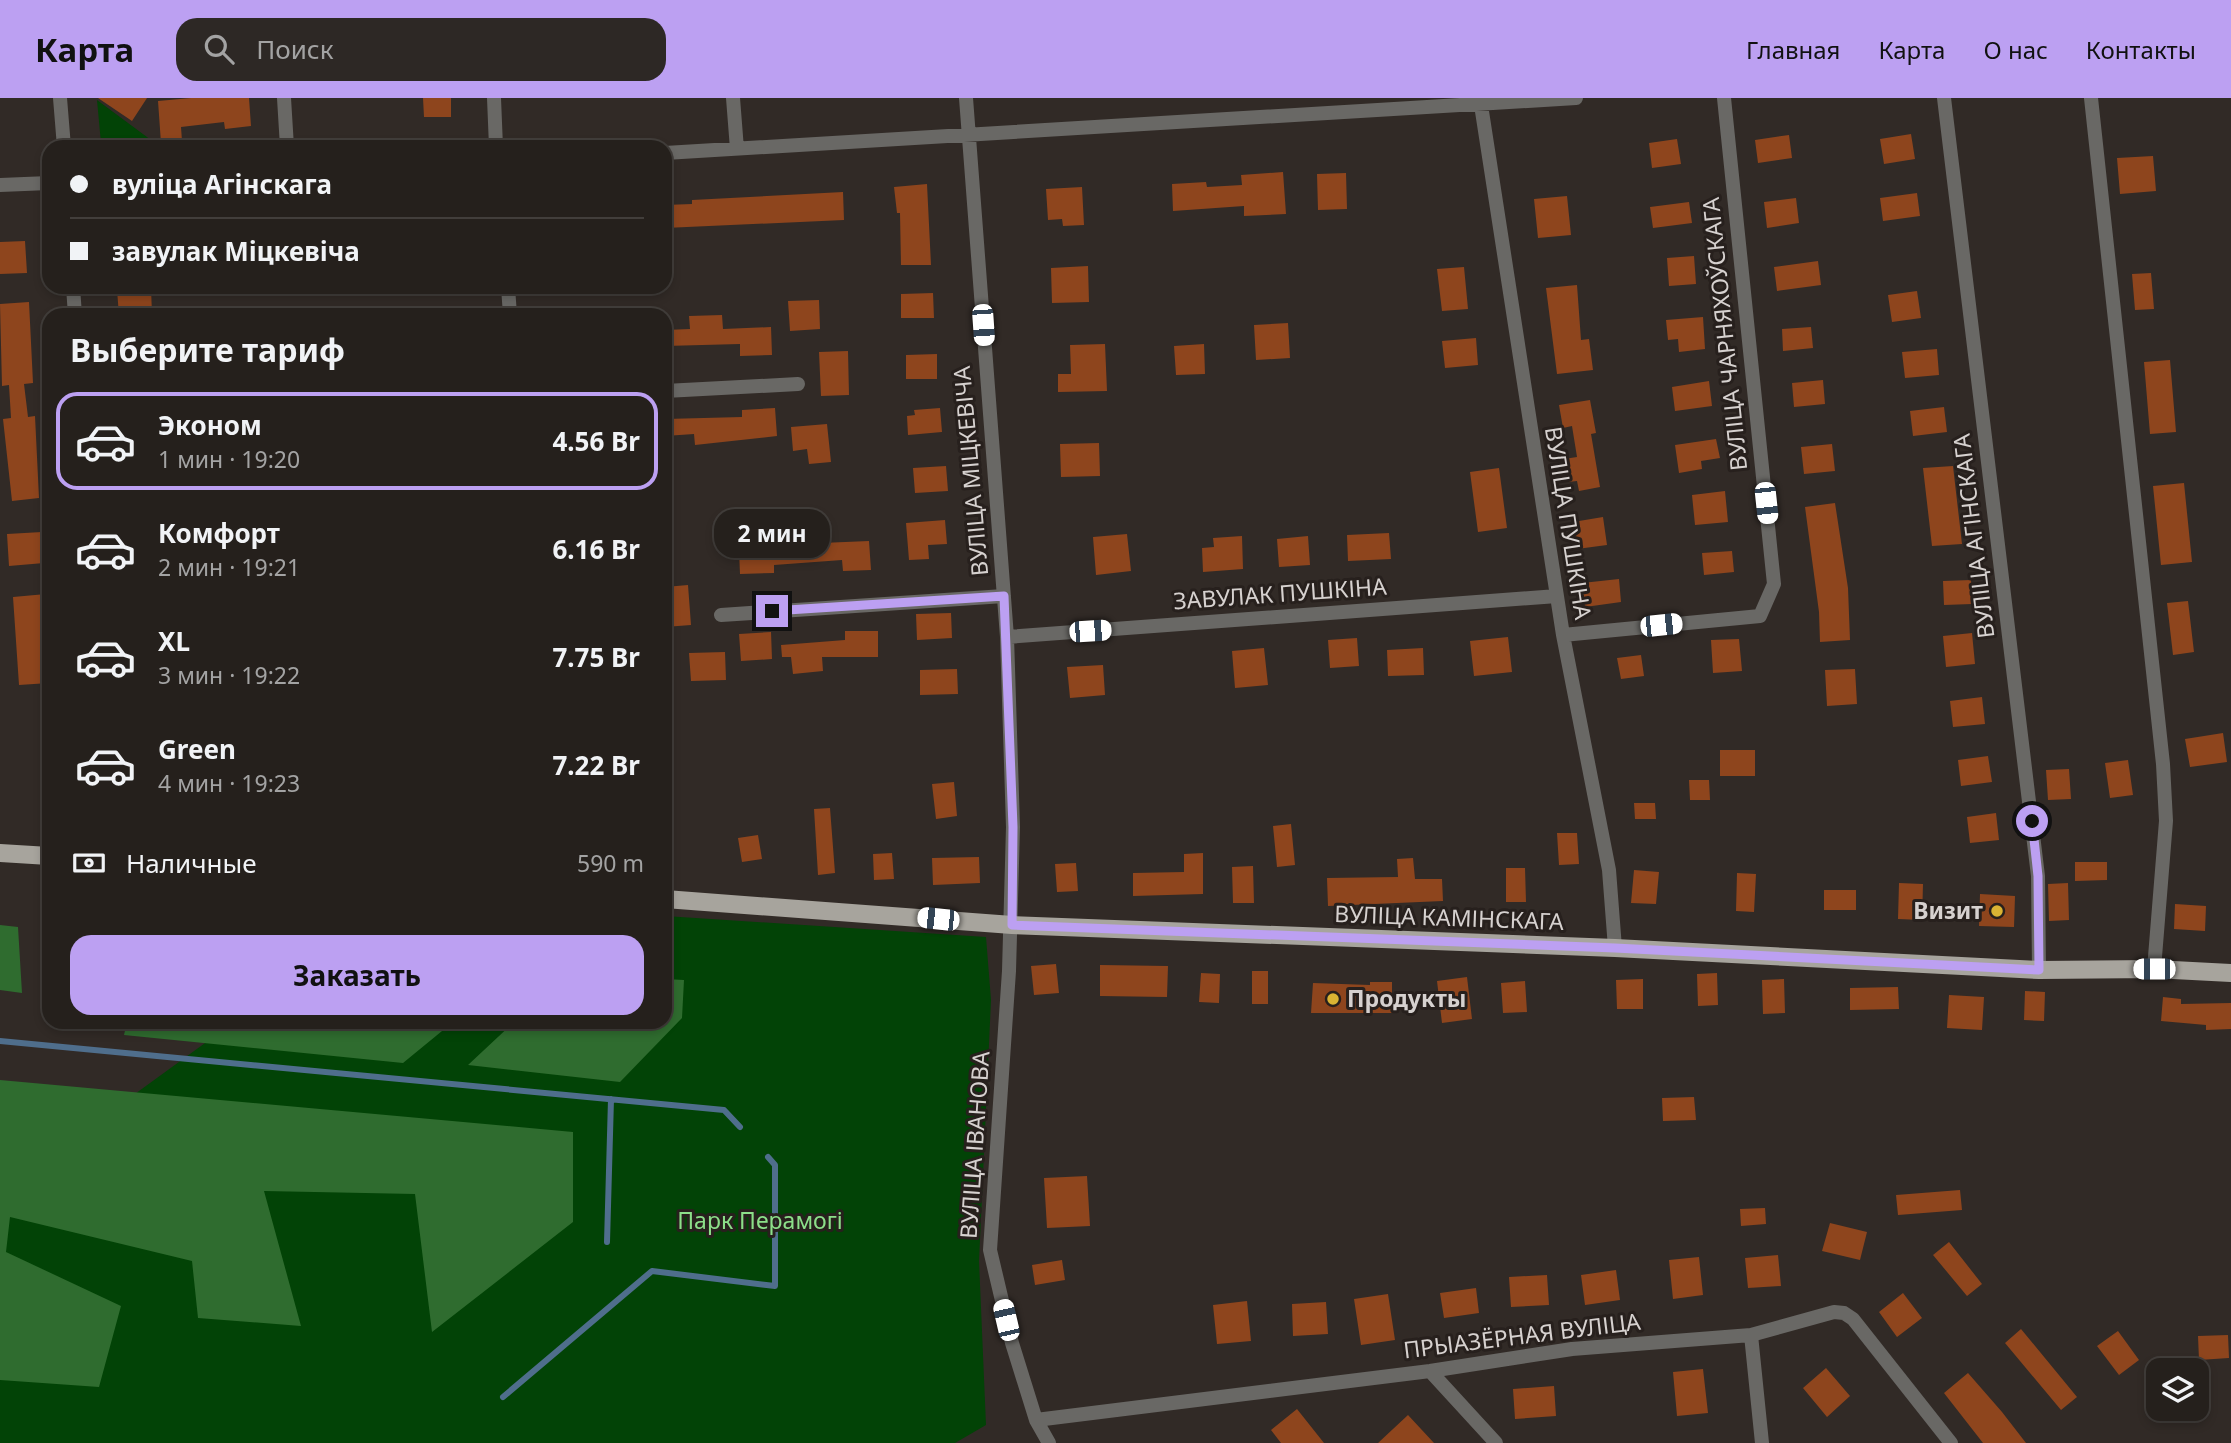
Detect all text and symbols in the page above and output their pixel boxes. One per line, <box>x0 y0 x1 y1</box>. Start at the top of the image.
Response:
search box <box>176 18 666 81</box>
text: Карта <box>35 27 134 72</box>
icon: search <box>200 30 238 68</box>
text: Поиск <box>256 31 333 67</box>
text: Главная <box>1746 33 1840 66</box>
text: Карта <box>1878 33 1945 66</box>
text: О нас <box>1983 33 2048 66</box>
text: Контакты <box>2086 33 2196 66</box>
text: вуліца Агінскага <box>112 166 332 202</box>
street label: ВУЛІЦА ЧАРНЯХОЎСКАГА <box>1694 196 1754 472</box>
text: завулак Міцкевіча <box>112 233 360 269</box>
car <box>972 303 995 347</box>
text: Выберите тариф <box>70 328 345 371</box>
street label: ВУЛІЦА МІЦКЕВІЧА <box>945 365 995 577</box>
text: Эконом <box>158 407 262 443</box>
icon: car <box>74 410 137 473</box>
text: 4.56 Br <box>552 423 640 459</box>
street label: ВУЛІЦА ПУШКІНА <box>1538 424 1600 622</box>
street label: ВУЛІЦА АГІНСКАГА <box>1945 432 2001 640</box>
text: 1 мин · 19:20 <box>158 443 300 475</box>
car <box>1754 481 1779 525</box>
callout: 2 мин <box>714 510 830 559</box>
text: Комфорт <box>158 515 280 551</box>
text: 2 мин <box>738 517 806 549</box>
icon: car <box>74 518 137 581</box>
text: 6.16 Br <box>552 531 640 567</box>
text: 2 мин · 19:21 <box>158 551 300 583</box>
street label: ЗАВУЛАК ПУШКІНА <box>1172 570 1388 616</box>
route end <box>756 595 788 627</box>
car <box>1640 612 1683 638</box>
car <box>1069 619 1112 643</box>
text: XL <box>158 623 190 659</box>
icon: car <box>74 626 137 689</box>
text: 7.75 Br <box>552 639 640 675</box>
text: 3 мин · 19:22 <box>158 659 300 691</box>
text: Green <box>158 731 236 767</box>
icon: car <box>74 734 137 797</box>
text: 7.22 Br <box>552 747 640 783</box>
text: 4 мин · 19:23 <box>158 767 300 799</box>
route start <box>2016 805 2048 837</box>
icon: cash <box>70 844 108 882</box>
text: Наличные <box>126 845 257 881</box>
text: 590 m <box>577 847 644 879</box>
place label: Визит <box>1913 894 1983 926</box>
street label: ВУЛІЦА КАМІНСКАГА <box>1334 897 1565 937</box>
marker: Визит <box>1989 903 2005 919</box>
car <box>917 906 960 932</box>
button: Заказать <box>70 935 644 1015</box>
car <box>2134 959 2176 980</box>
place label: Продукты <box>1347 982 1466 1014</box>
marker: Продукты <box>1325 991 1341 1007</box>
street label: ВУЛІЦА ІВАНОВА <box>951 1050 997 1240</box>
park label: Парк Перамогі <box>677 1204 843 1236</box>
car <box>992 1297 1021 1343</box>
street label: ПРЫАЗЁРНАЯ ВУЛІЦА <box>1401 1305 1643 1365</box>
map controls <box>2146 1358 2209 1421</box>
button: layers <box>2146 1358 2209 1421</box>

